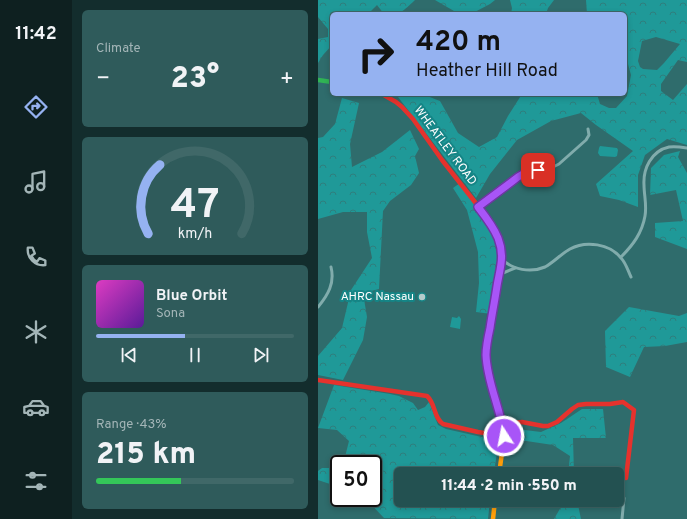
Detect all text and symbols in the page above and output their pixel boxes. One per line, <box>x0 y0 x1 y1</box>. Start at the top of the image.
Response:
text: 11:42 <box>15 23 57 46</box>
text: 420 m <box>416 25 501 61</box>
icon: right <box>350 28 402 80</box>
text: Climate <box>96 41 141 57</box>
text: Heather Hill Road <box>416 60 558 83</box>
text: 23° <box>171 61 219 98</box>
text: − <box>96 66 110 93</box>
text: + <box>280 66 294 93</box>
icon: directions <box>22 93 50 121</box>
street label: WHEATLEY ROAD <box>410 103 480 189</box>
pin <box>521 153 555 187</box>
icon: arrive <box>527 159 549 181</box>
icon: music <box>22 168 50 196</box>
text: 47 <box>170 180 220 233</box>
text: km/h <box>178 224 212 242</box>
icon: phone <box>22 243 50 271</box>
text: Blue Orbit <box>156 287 227 306</box>
place label: AHRC Nassau <box>341 289 414 305</box>
marker: AHRC Nassau <box>417 292 427 302</box>
text: Sona <box>156 306 185 322</box>
icon: climate <box>22 318 50 346</box>
icon: previous <box>118 344 140 366</box>
icon: pause <box>184 344 206 366</box>
icon: next <box>250 344 272 366</box>
icon: car <box>22 393 50 421</box>
position arrow <box>483 415 525 457</box>
text: Range · 43% <box>96 417 167 433</box>
text: 215 km <box>96 437 196 474</box>
speed limit sign: 50 <box>330 455 382 507</box>
icon: filters <box>22 467 50 495</box>
text: 11:44 · 2 min · 550 m <box>441 477 577 496</box>

